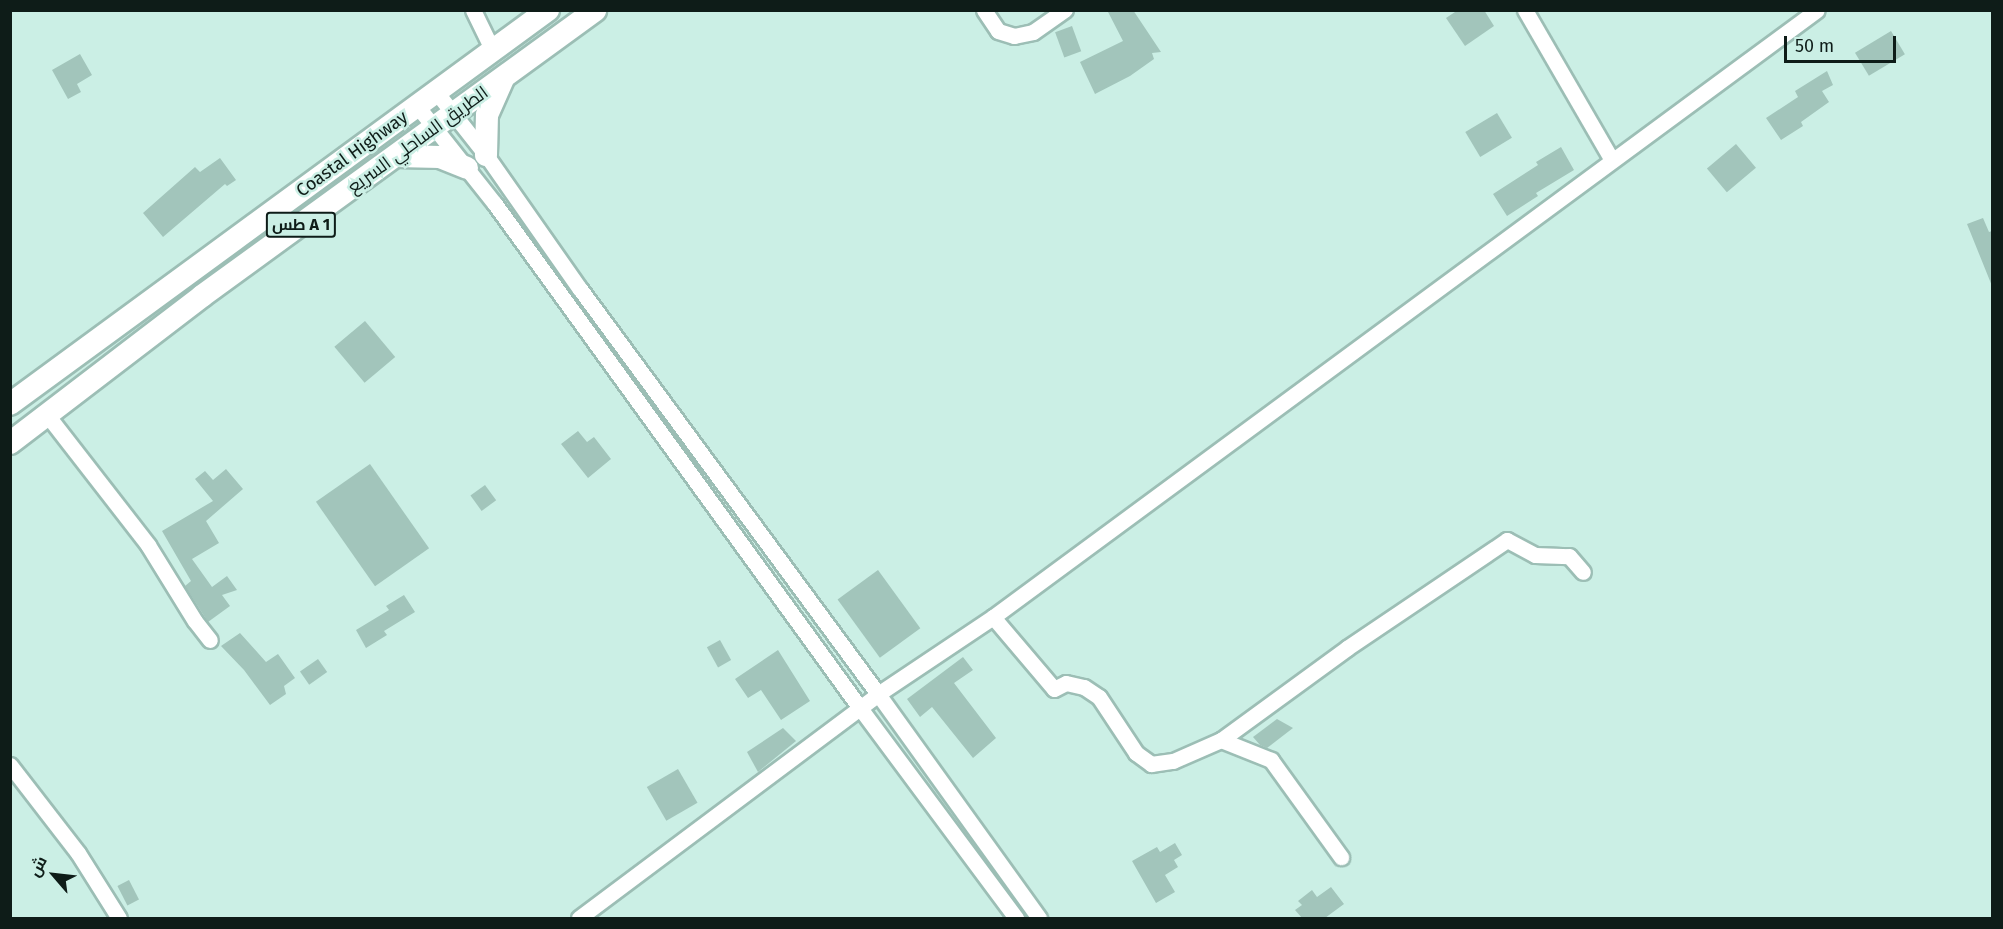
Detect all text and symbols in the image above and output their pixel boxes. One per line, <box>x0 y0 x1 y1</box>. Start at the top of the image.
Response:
scale bar <box>1787 24 1900 62</box>
text: 50 m <box>1795 35 1834 57</box>
street label: الطريق الساحلي السريع <box>344 82 492 198</box>
street label: Coastal Highway <box>292 106 412 202</box>
road number: طس A 1 <box>265 212 337 238</box>
north arrow <box>24 845 84 905</box>
text: ش <box>24 853 51 880</box>

